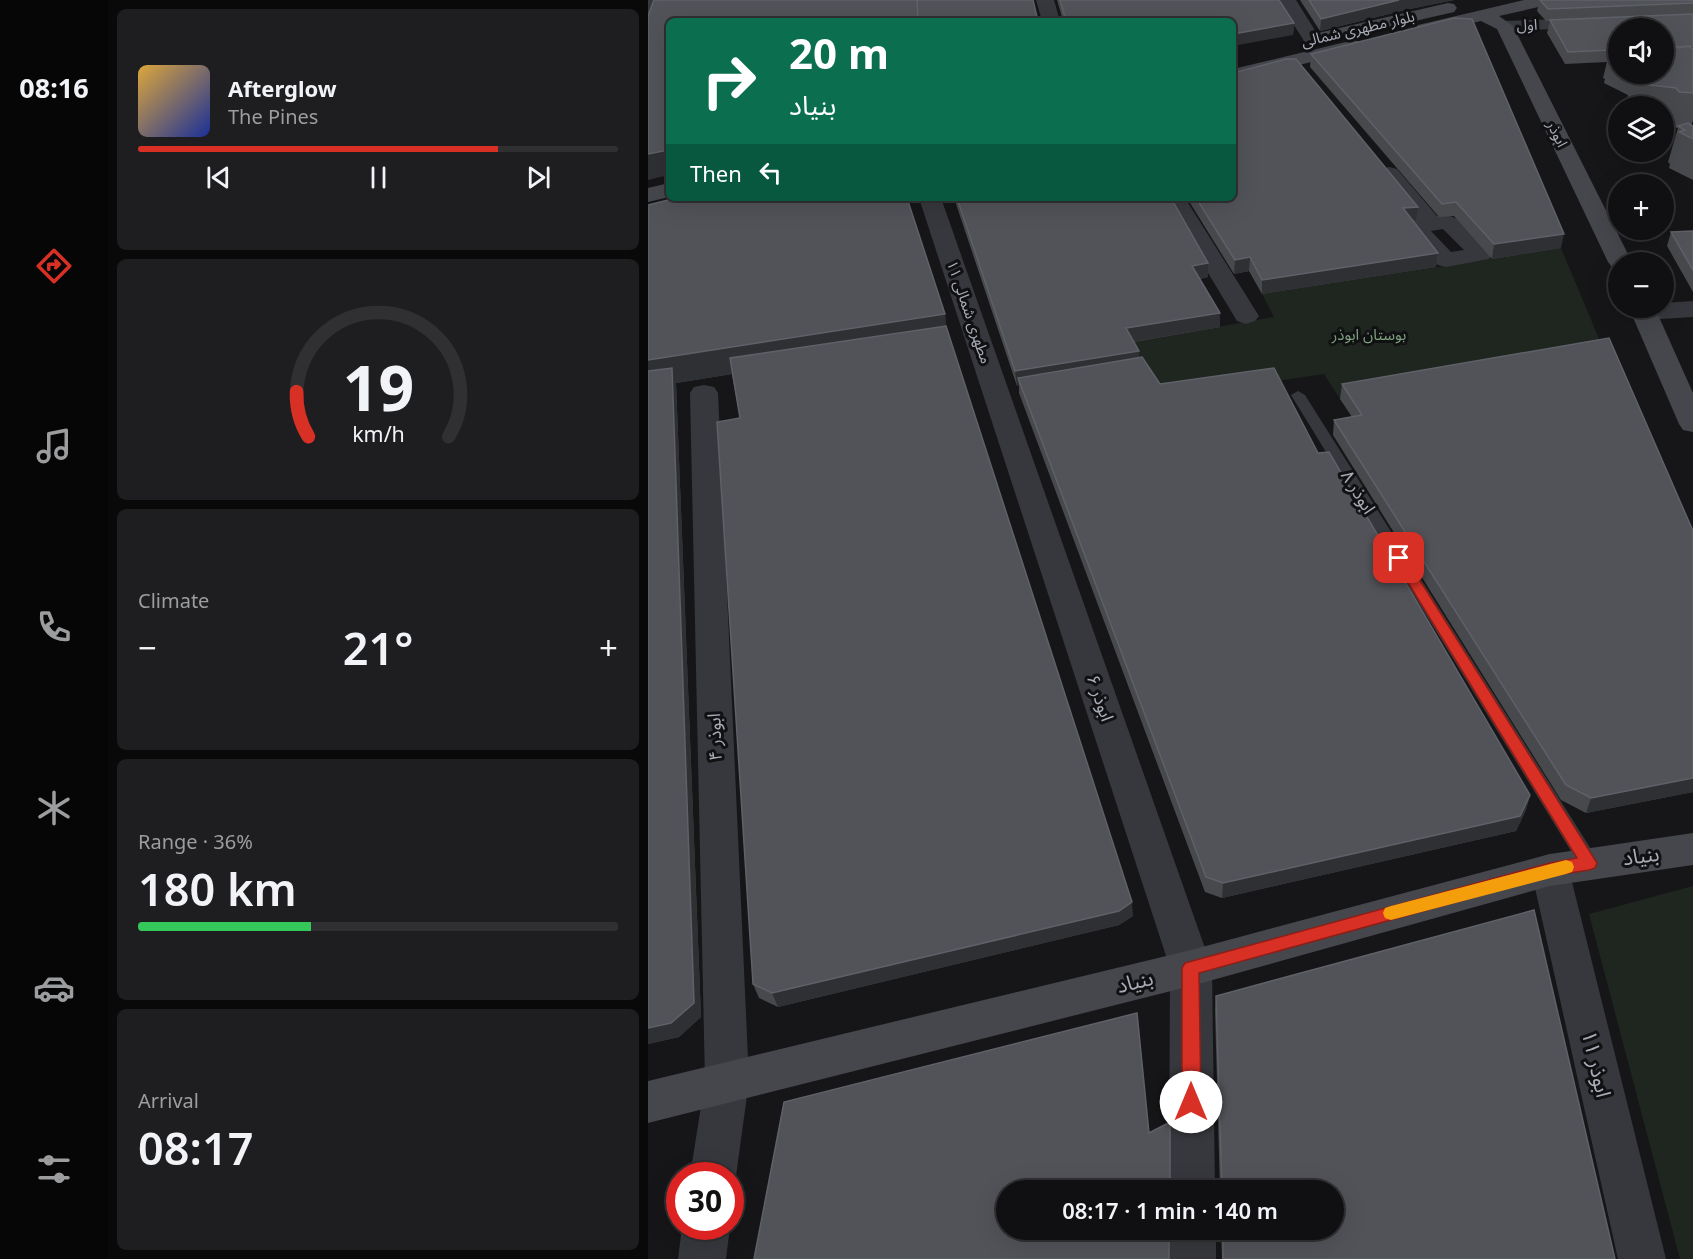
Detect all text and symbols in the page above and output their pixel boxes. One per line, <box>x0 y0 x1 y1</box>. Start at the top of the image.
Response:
street label: بلوار مطهری شمالی <box>1299 5 1416 51</box>
street label: اول <box>1516 14 1538 34</box>
map controls <box>1608 18 1674 318</box>
button: sound <box>1608 18 1674 84</box>
text: 20 m <box>789 24 889 81</box>
icon: right <box>690 42 768 120</box>
text: 08:16 <box>19 69 89 106</box>
text: Afterglow <box>228 73 337 103</box>
text: بنیاد <box>789 86 836 123</box>
button: layers <box>1608 96 1674 162</box>
text: The Pines <box>228 103 318 130</box>
street label: ابوذر <box>1542 116 1573 150</box>
icon: left <box>754 156 787 189</box>
text: Then <box>690 158 742 188</box>
icon: previous <box>202 161 235 194</box>
icon: pause <box>362 161 395 194</box>
icon: next <box>522 161 555 194</box>
button: + <box>1608 174 1674 240</box>
icon: directions <box>33 245 75 287</box>
button: − <box>1608 252 1674 318</box>
street label: مطهری شمالی ۱۱ <box>943 257 997 366</box>
park label: بوستان ابوذر <box>1331 324 1406 344</box>
text: 19 <box>342 344 414 429</box>
text: km/h <box>352 419 404 448</box>
icon: music <box>33 425 75 467</box>
street label: ابوذر ۸ <box>1336 465 1382 518</box>
pin <box>1373 532 1424 583</box>
icon: arrive <box>1382 541 1415 574</box>
text: Climate <box>138 587 209 614</box>
icon: phone <box>33 606 75 648</box>
text: 21° <box>343 617 413 678</box>
text: − <box>138 625 157 670</box>
text: + <box>599 625 618 670</box>
street label: ابوذر ۶ <box>1082 671 1120 724</box>
street label: ابوذر ۴ <box>701 713 727 761</box>
icon: climate <box>33 787 75 829</box>
text: Range · 36% <box>138 828 253 855</box>
street label: بنیاد <box>1621 839 1661 871</box>
text: 180 km <box>138 858 297 919</box>
street label: بنیاد <box>1114 963 1156 999</box>
icon: car <box>33 967 75 1009</box>
street label: ابوذر ۱۱ <box>1576 1028 1618 1100</box>
position arrow <box>1159 1070 1223 1134</box>
text: Arrival <box>138 1087 199 1114</box>
text: 08:17 <box>138 1117 253 1178</box>
icon: filters <box>33 1148 75 1190</box>
speed limit sign: 30 <box>666 1162 744 1240</box>
text: 08:17 · 1 min · 140 m <box>1062 1195 1278 1225</box>

